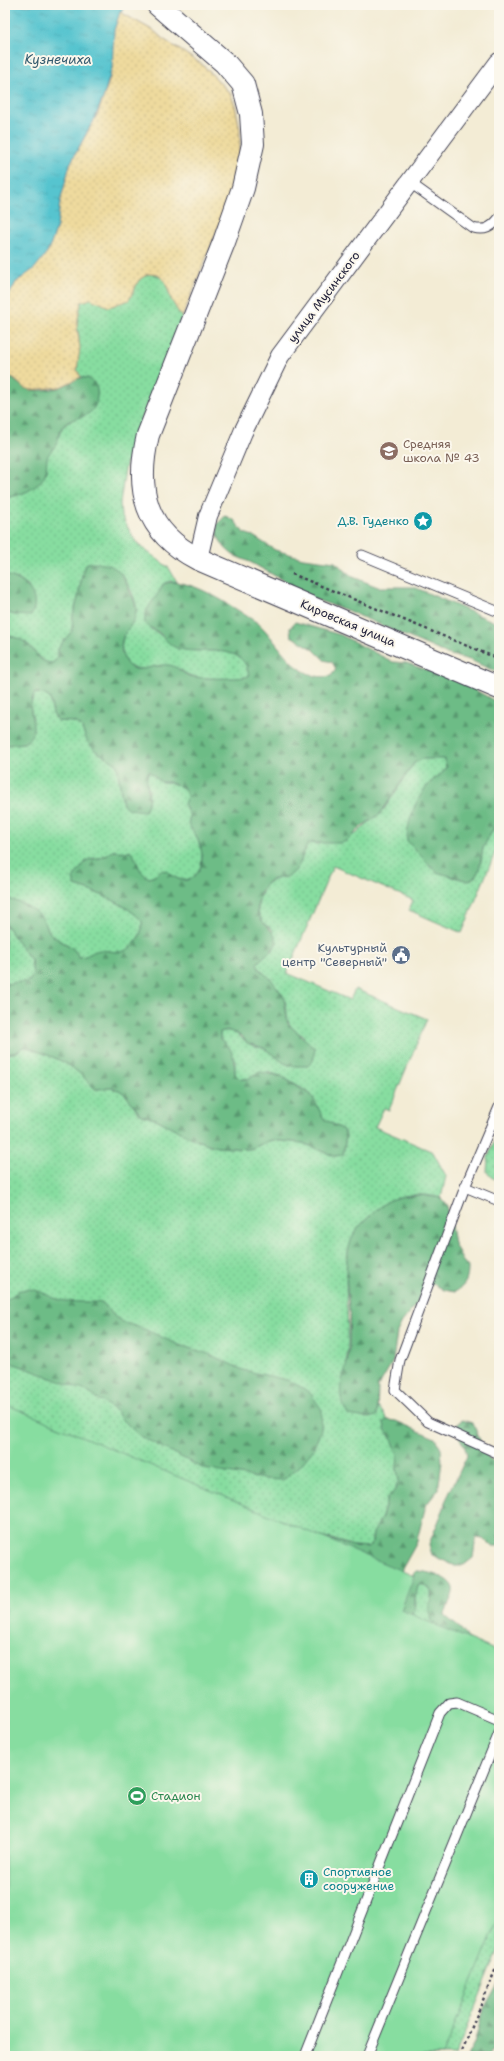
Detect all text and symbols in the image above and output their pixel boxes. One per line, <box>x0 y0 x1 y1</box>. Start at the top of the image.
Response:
water label: Кузнечиха <box>24 51 92 68</box>
street label: улица Мусинского <box>284 248 364 346</box>
place label: Средняя школа № 43 <box>403 436 480 466</box>
school or university icon: Средняя школа № 43 <box>378 440 400 462</box>
place icon: Д.В. Гуденко <box>412 510 434 532</box>
place label: Д.В. Гуденко <box>337 513 409 529</box>
street label: Кировская улица <box>298 596 399 650</box>
place label: Культурный центр "Северный" <box>282 940 387 970</box>
public building icon: Культурный центр "Северный" <box>390 944 412 966</box>
sports icon: Стадион <box>126 1785 148 1807</box>
place label: Стадион <box>151 1788 201 1804</box>
place label: Спортивное сооружение <box>323 1864 394 1894</box>
building icon: Спортивное сооружение <box>298 1868 320 1890</box>

